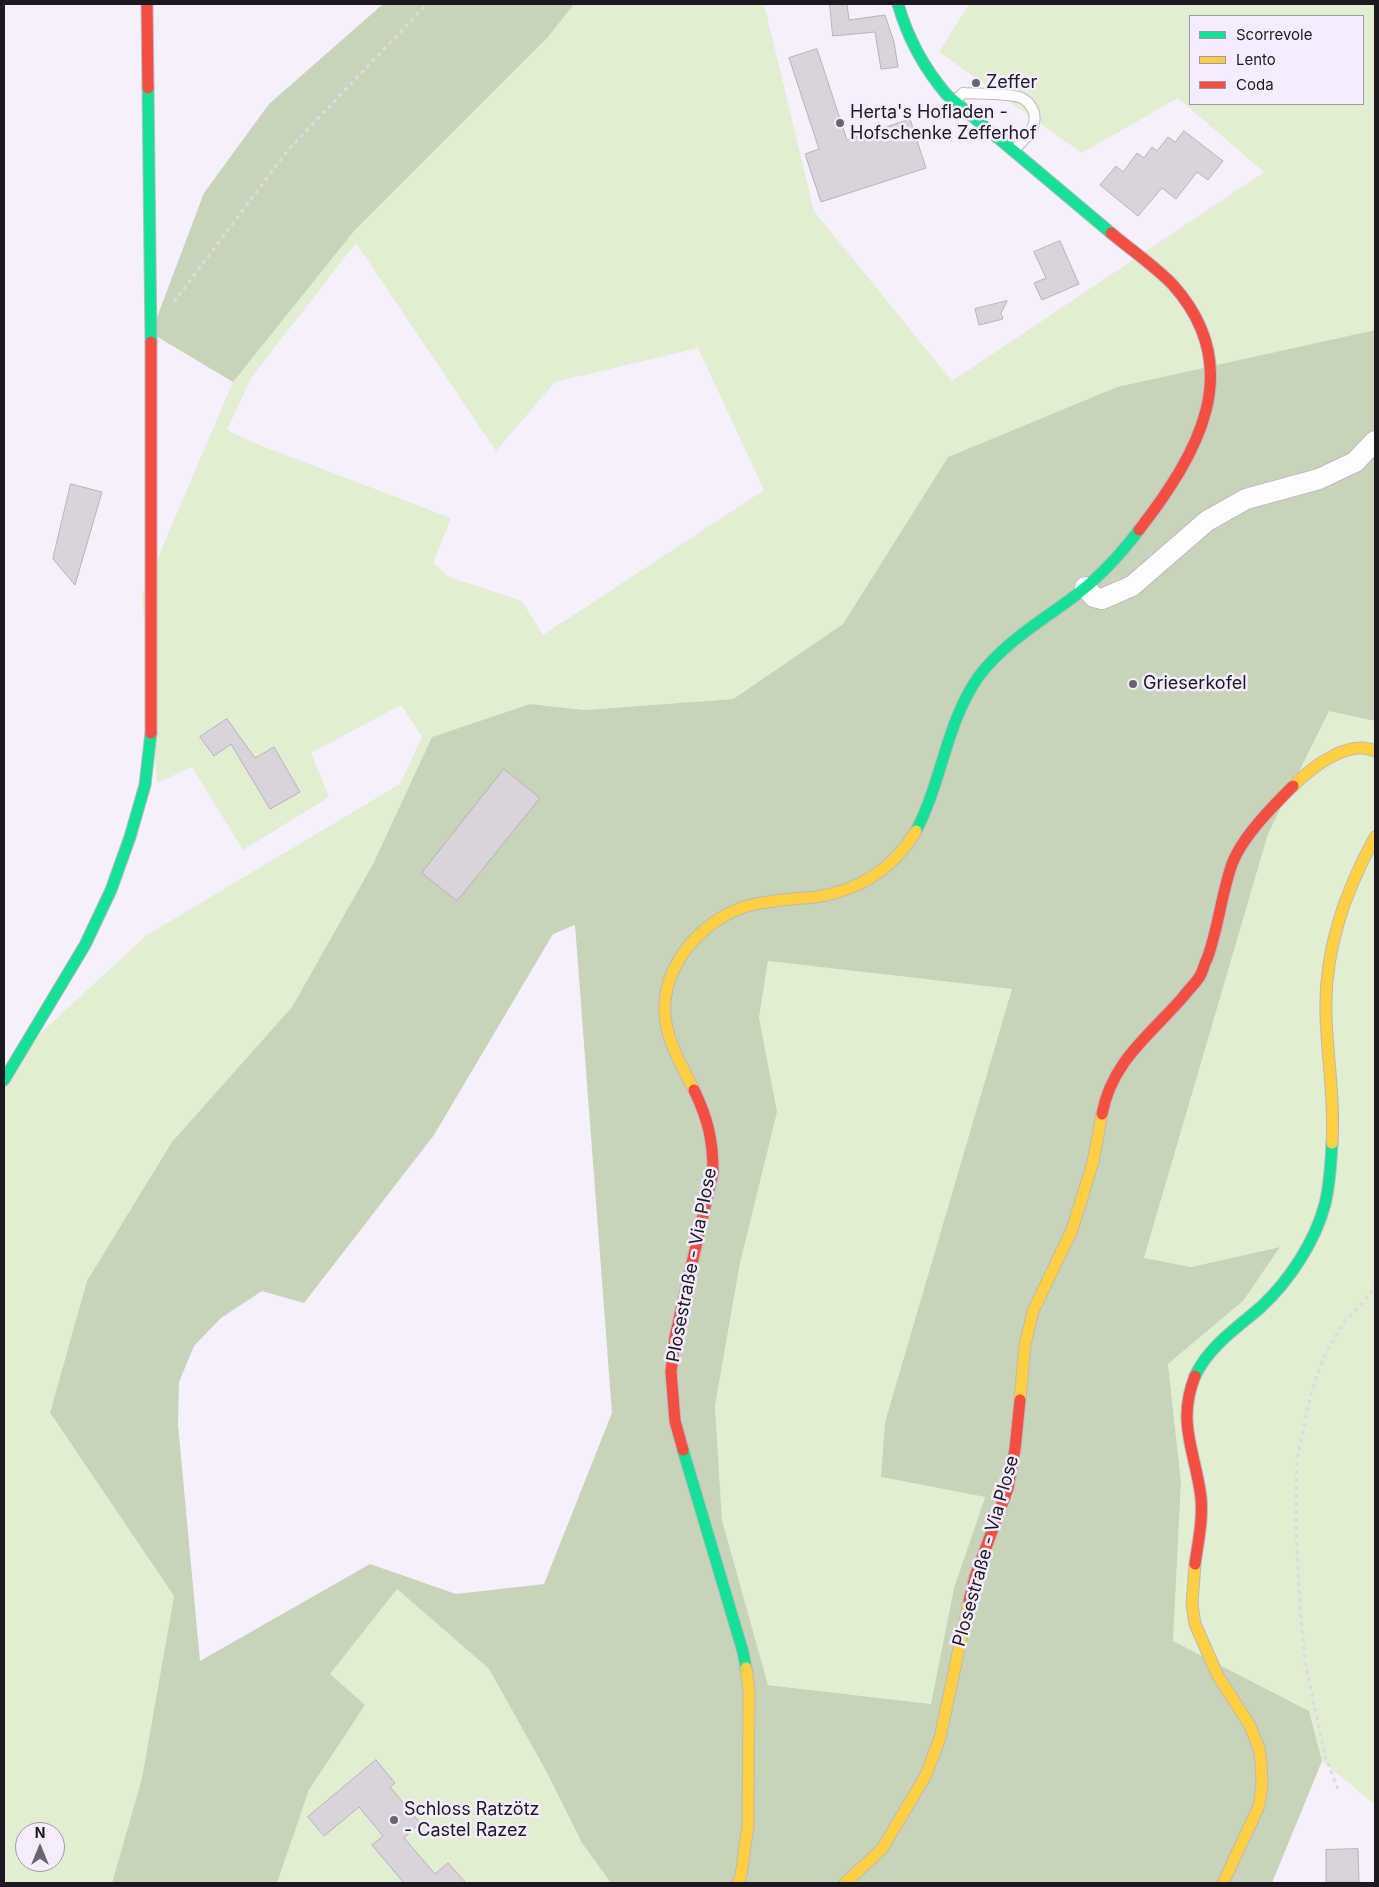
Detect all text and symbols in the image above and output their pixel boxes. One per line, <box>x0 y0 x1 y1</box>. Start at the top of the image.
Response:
legend <box>1189 15 1364 105</box>
text: Scorrevole <box>1236 25 1312 44</box>
text: Lento <box>1236 50 1276 69</box>
place label: Zeffer <box>986 72 1037 94</box>
text: Coda <box>1236 75 1274 94</box>
marker: Zeffer <box>970 77 982 89</box>
place label: Herta's Hofladen - Hofschenke Zefferhof <box>850 102 1037 144</box>
marker: Herta's Hofladen - Hofschenke Zefferhof <box>834 117 846 129</box>
place label: Grieserkofel <box>1143 673 1247 695</box>
marker: Grieserkofel <box>1127 678 1139 690</box>
street label: Plosestraße - Via Plose <box>663 1166 721 1364</box>
street label: Plosestraße - Via Plose <box>948 1453 1024 1649</box>
place label: Schloss Ratzötz - Castel Razez <box>404 1799 539 1842</box>
marker: Schloss Ratzötz - Castel Razez <box>388 1814 400 1826</box>
north arrow <box>15 1822 65 1872</box>
text: N <box>35 1824 45 1841</box>

